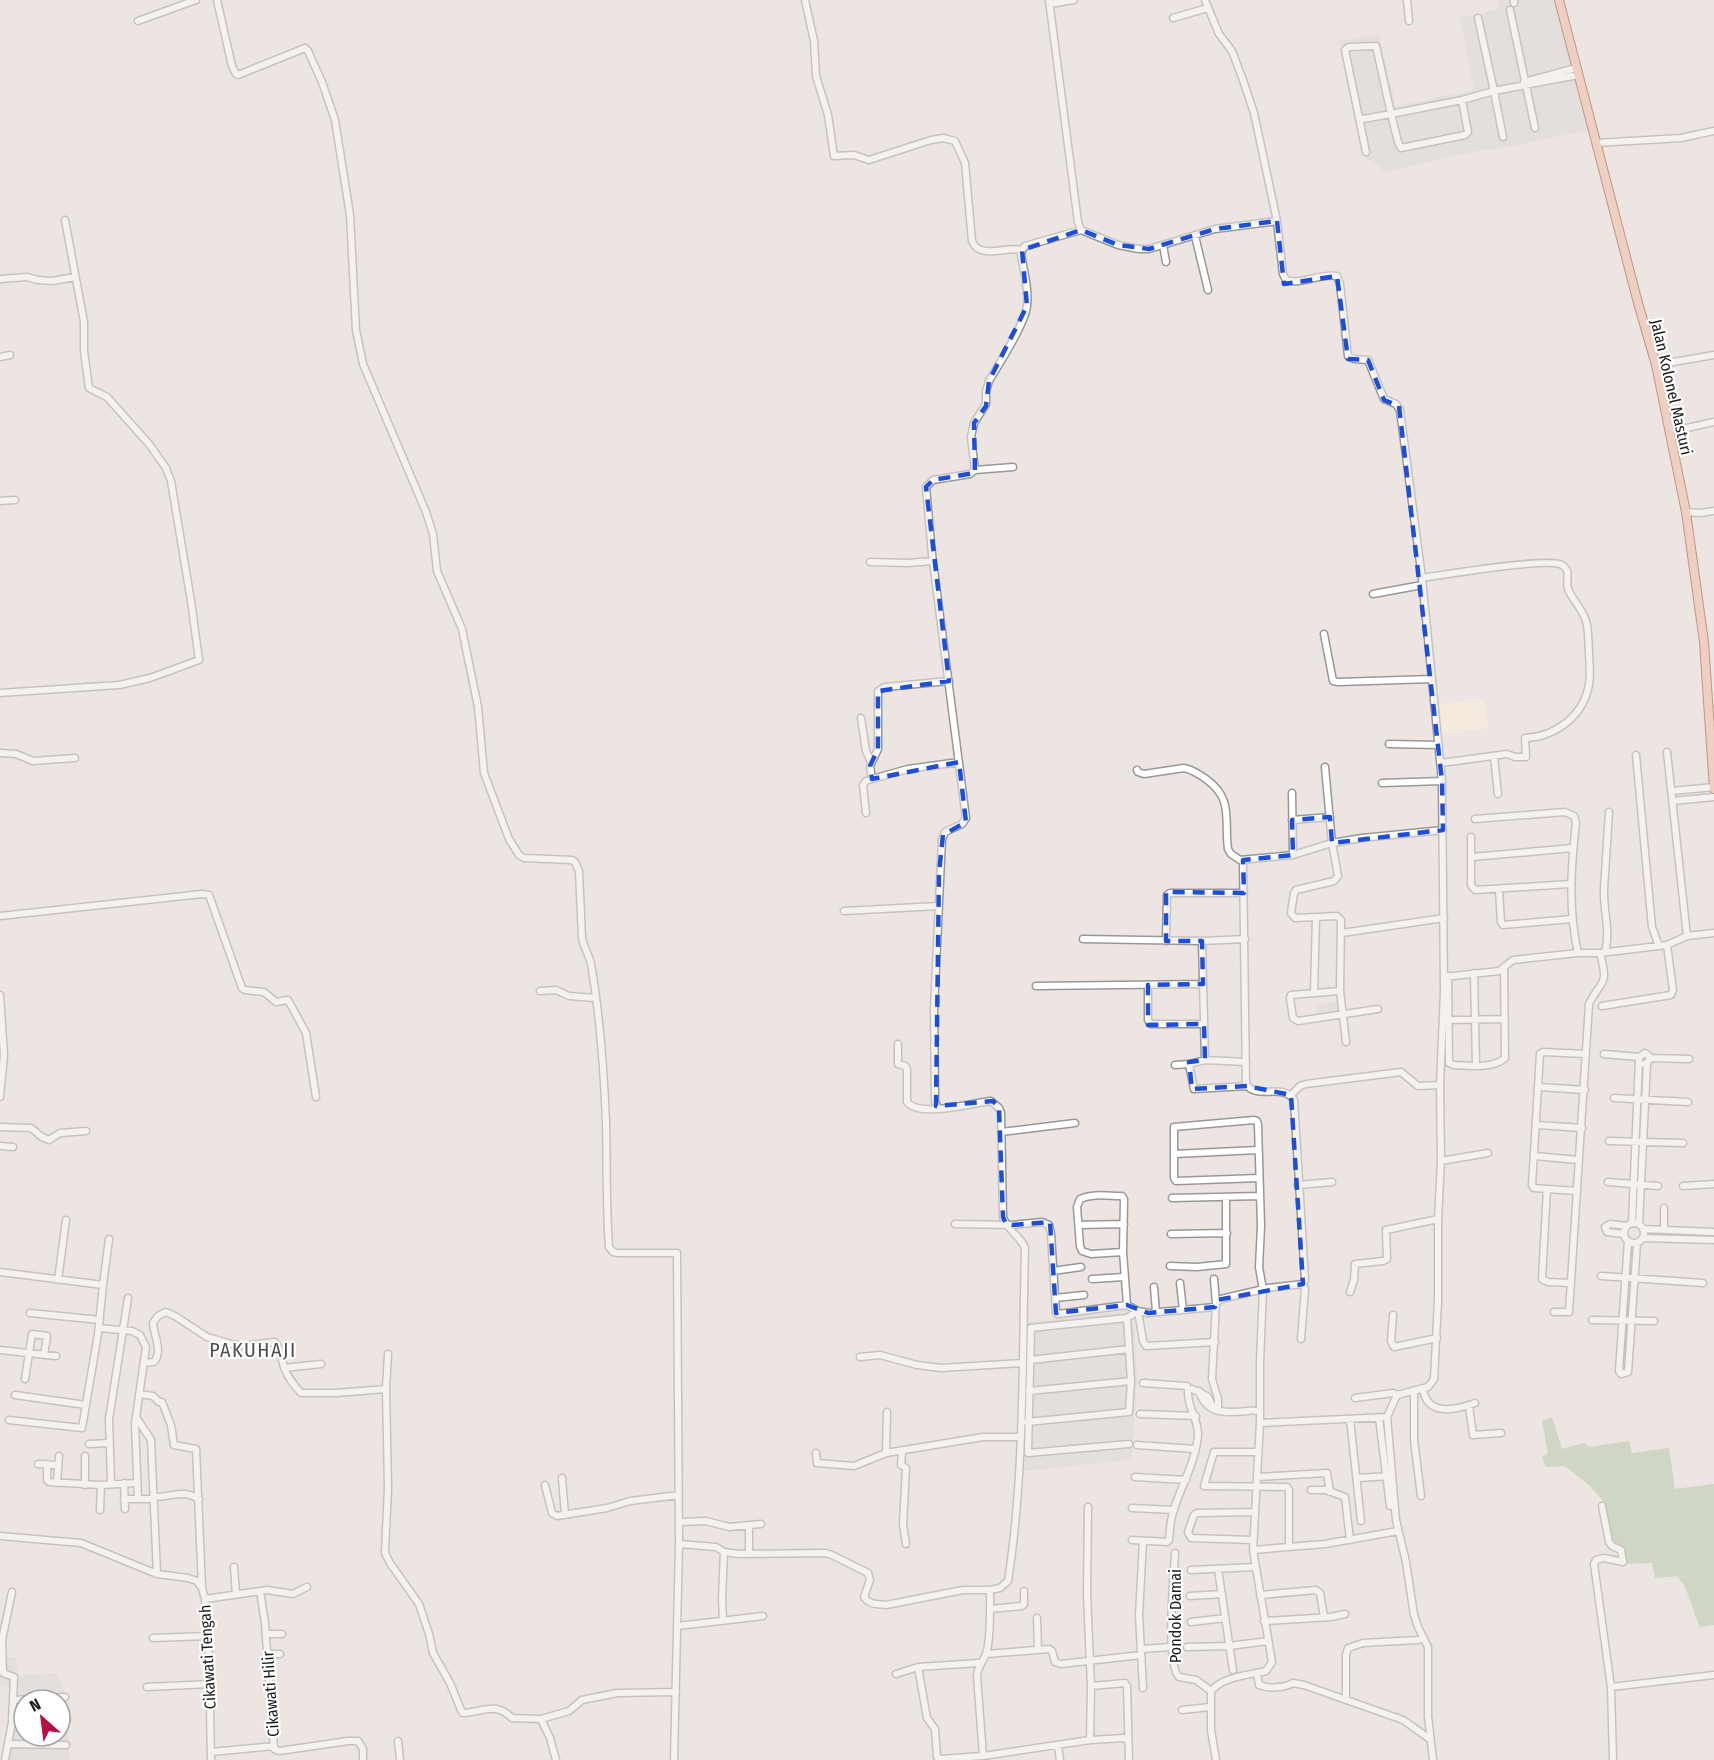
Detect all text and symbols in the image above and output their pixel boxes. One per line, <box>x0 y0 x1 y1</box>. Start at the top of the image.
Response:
street label: Jalan Kolonel Masturi <box>1647 317 1696 457</box>
district label: PAKUHAJI <box>209 1338 297 1362</box>
street label: Pondok Damai <box>1166 1569 1185 1663</box>
street label: Cikawati Tengah <box>195 1604 220 1710</box>
street label: Cikawati Hilir <box>258 1650 283 1737</box>
north arrow <box>12 1688 72 1748</box>
text: N <box>26 1695 44 1716</box>

